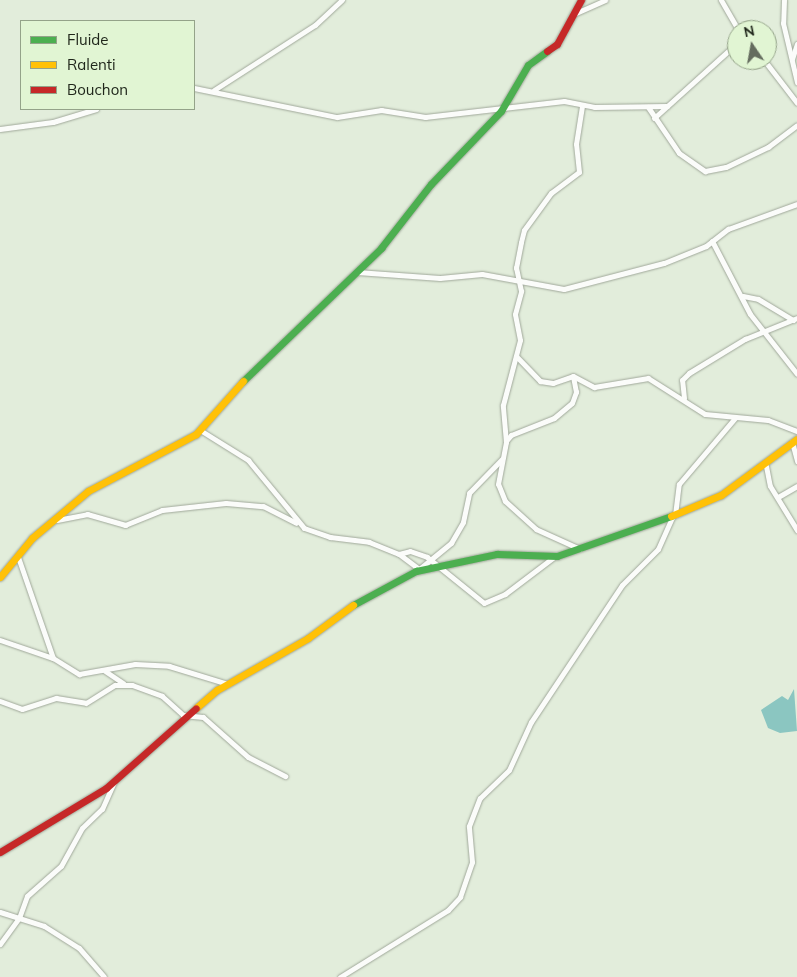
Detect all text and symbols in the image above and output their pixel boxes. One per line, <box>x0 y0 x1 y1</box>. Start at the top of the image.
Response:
legend <box>20 20 195 110</box>
north arrow <box>727 20 777 70</box>
text: N <box>742 21 756 41</box>
text: Fluide <box>67 30 108 49</box>
text: Ralenti <box>67 55 116 74</box>
text: Bouchon <box>67 80 128 99</box>

